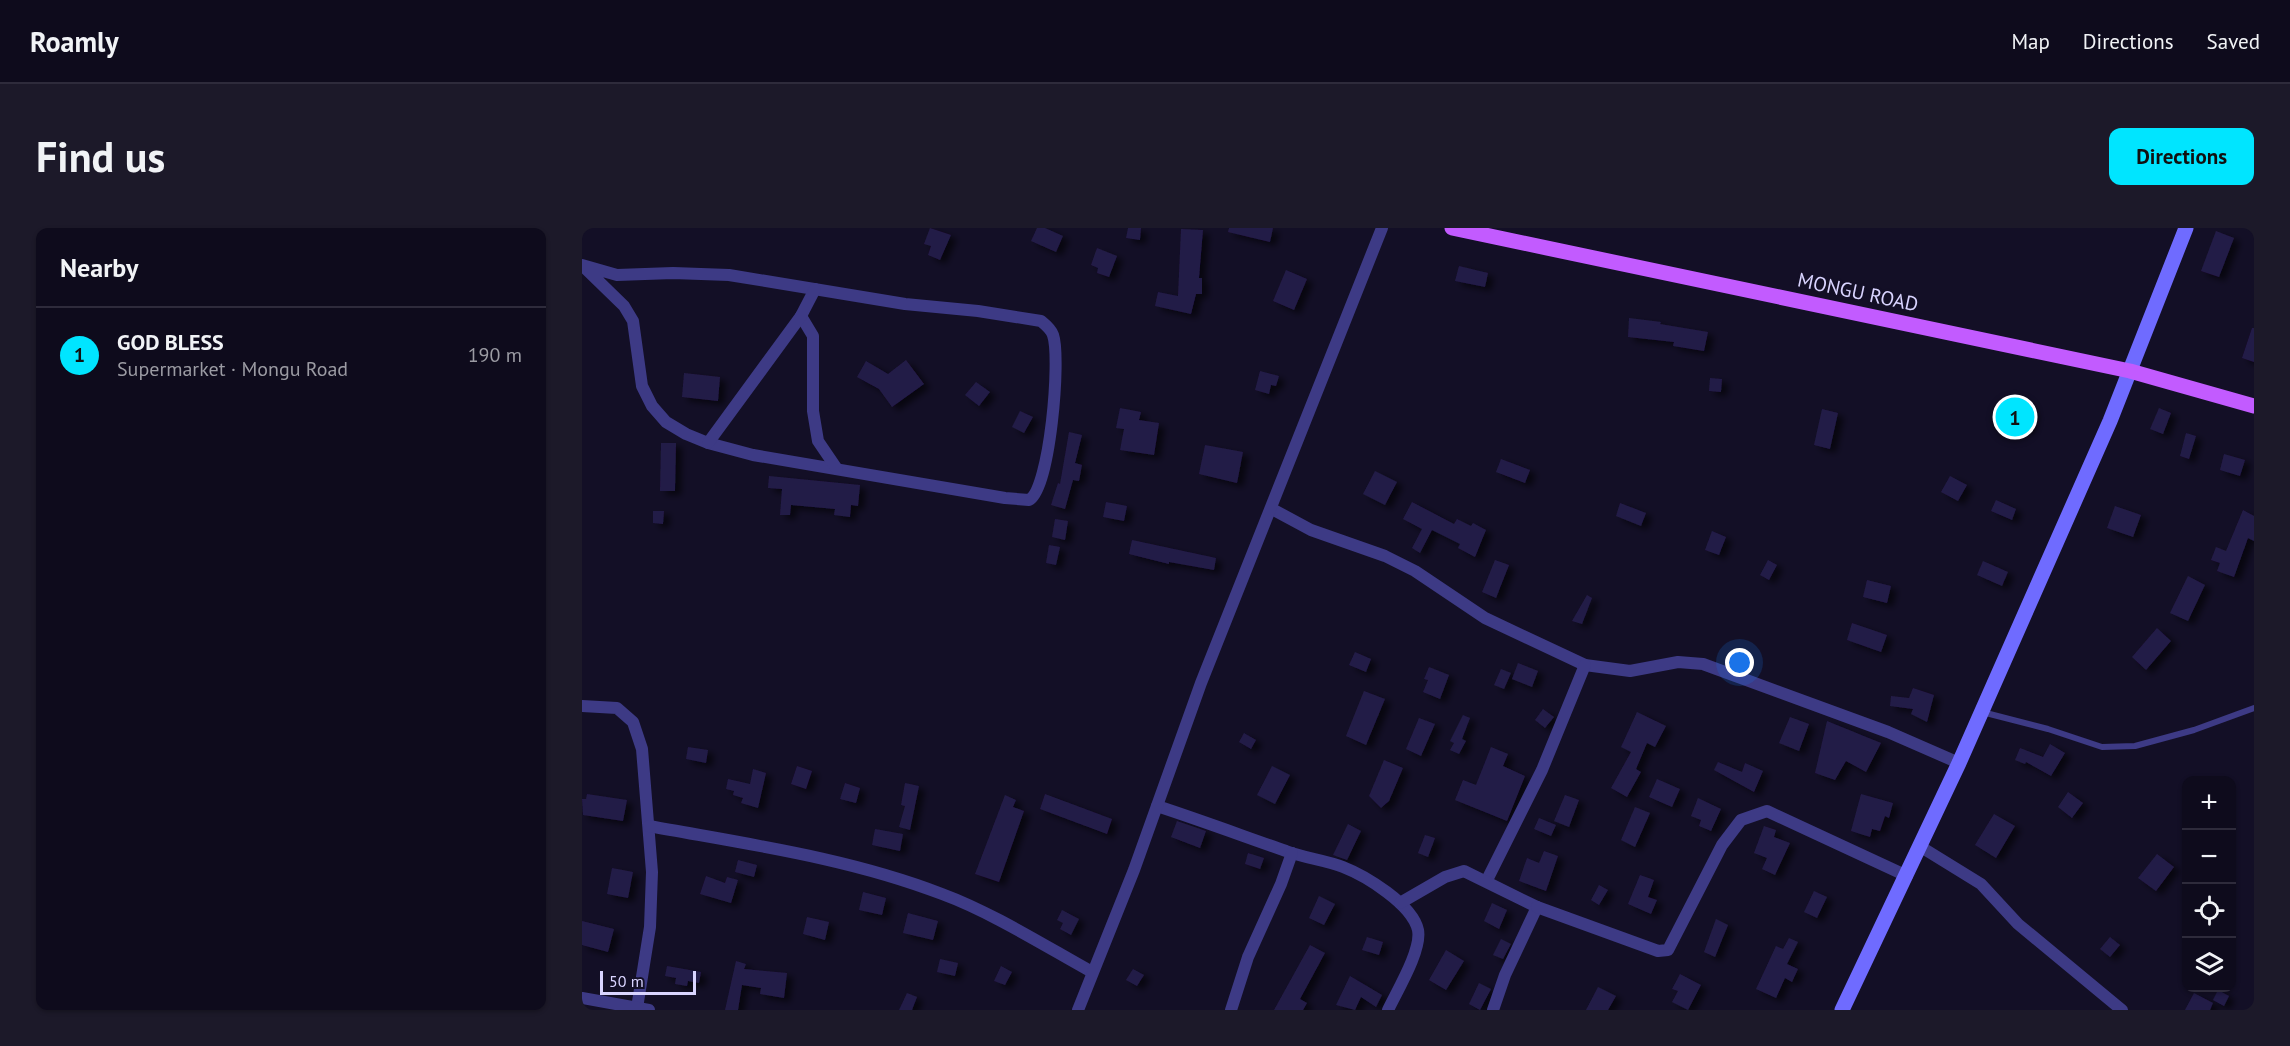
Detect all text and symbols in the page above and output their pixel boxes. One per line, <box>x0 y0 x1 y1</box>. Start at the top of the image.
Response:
text: Roamly <box>30 23 119 60</box>
text: Map <box>2011 28 2050 55</box>
text: Directions <box>2083 28 2174 55</box>
text: Saved <box>2207 28 2260 55</box>
button: Directions <box>2109 128 2254 185</box>
text: Find us <box>36 129 165 184</box>
text: Nearby <box>60 251 138 284</box>
street label: MONGU ROAD <box>1795 267 1921 317</box>
text: GOD BLESS <box>117 328 224 356</box>
text: 1 <box>74 342 85 368</box>
text: 190 m <box>468 342 522 368</box>
text: Supermarket · Mongu Road <box>117 356 348 382</box>
pin: 1 <box>1996 394 2034 440</box>
your location <box>1725 648 1754 677</box>
map controls <box>2182 776 2236 992</box>
button: + <box>2182 776 2236 830</box>
button: − <box>2182 830 2236 884</box>
button: locate <box>2182 884 2236 938</box>
button: layers <box>2182 938 2236 992</box>
scale bar <box>600 968 696 996</box>
text: 50 m <box>609 971 644 991</box>

